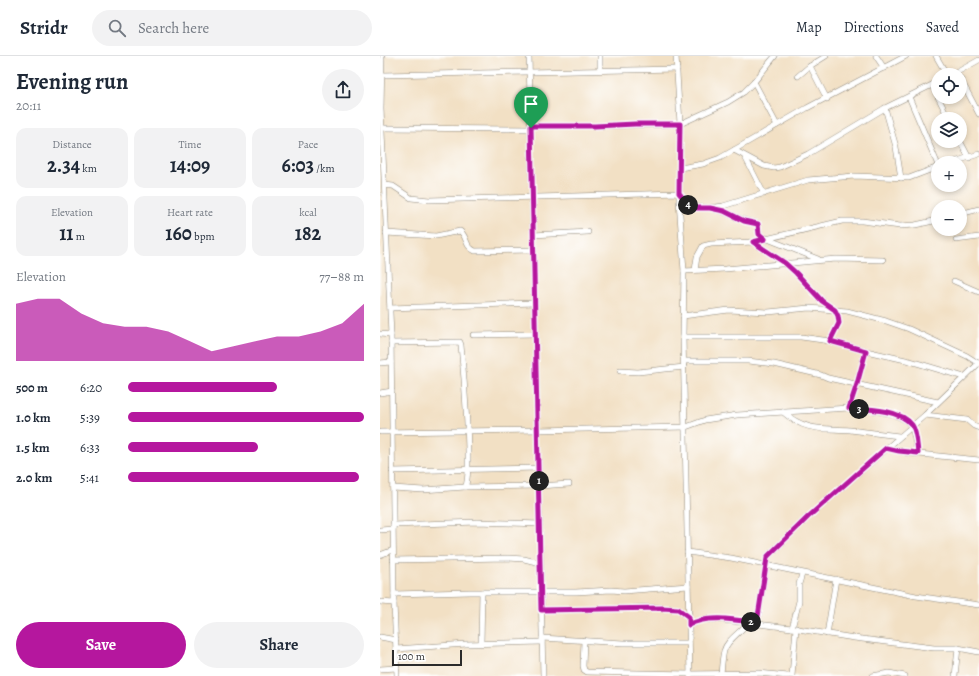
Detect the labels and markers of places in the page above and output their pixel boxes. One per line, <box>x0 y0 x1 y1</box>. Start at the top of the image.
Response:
pin <box>514 87 548 128</box>
pin: 4 <box>678 195 698 215</box>
pin: 3 <box>849 399 869 419</box>
pin: 1 <box>529 471 549 491</box>
pin: 2 <box>741 612 761 632</box>

